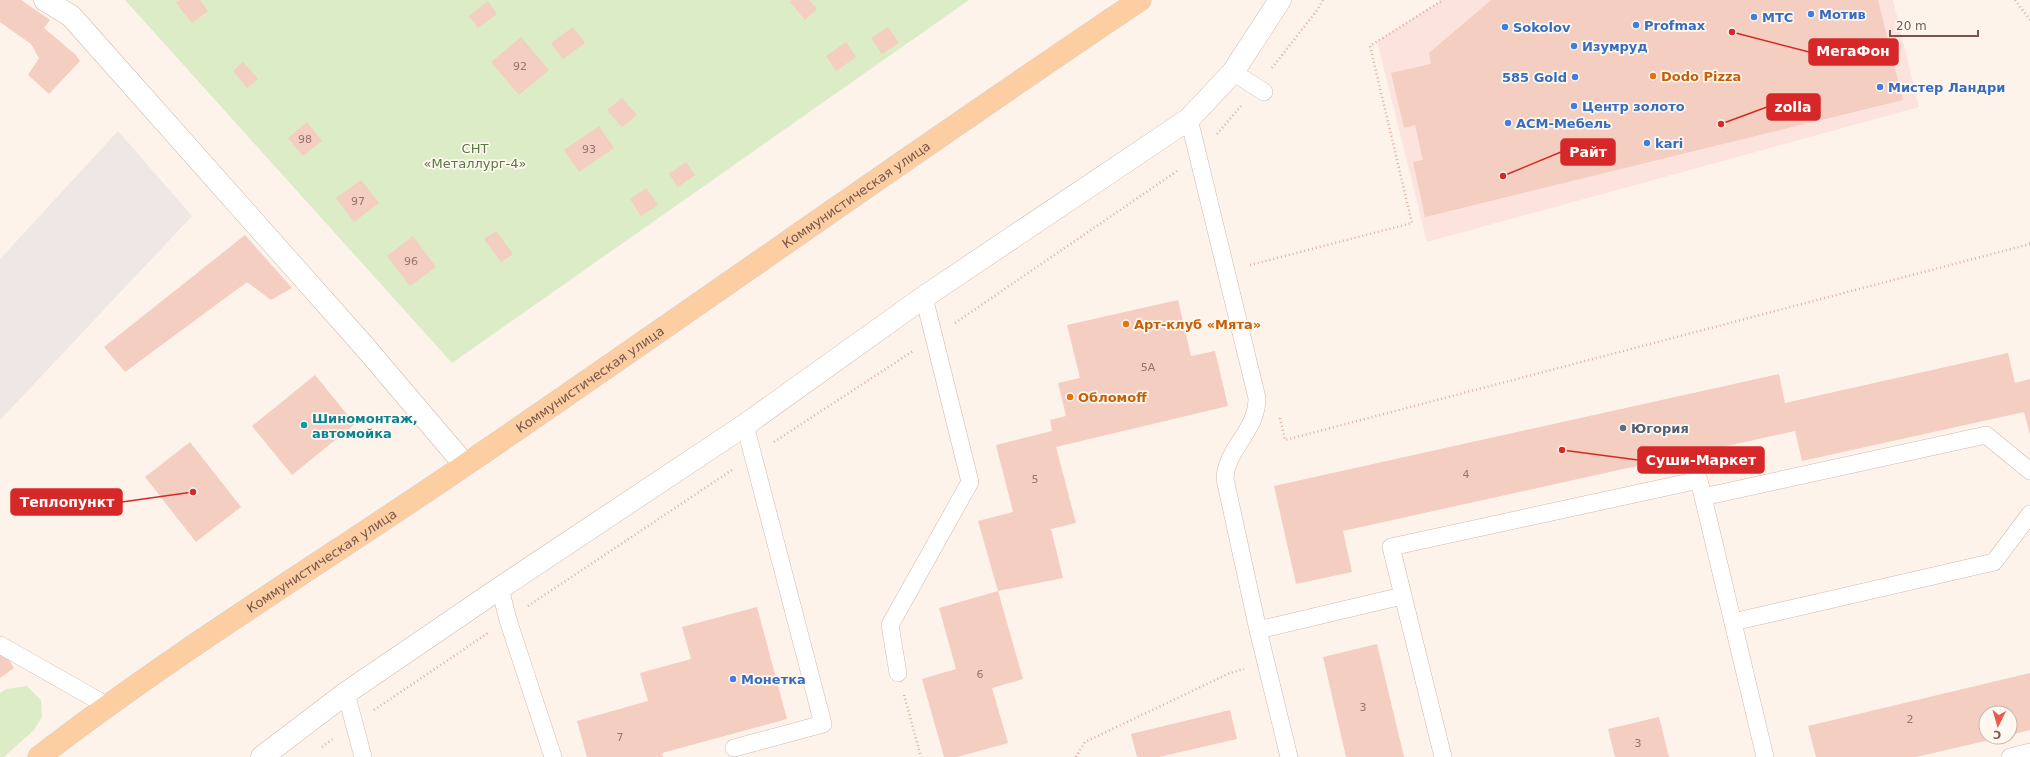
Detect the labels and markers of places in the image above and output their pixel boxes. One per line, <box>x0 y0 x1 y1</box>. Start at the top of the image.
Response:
place label: Мотив <box>1819 7 1866 22</box>
marker: Мотив <box>1806 9 1816 19</box>
place label: МТС <box>1762 10 1793 25</box>
marker: МТС <box>1749 12 1759 22</box>
place label: Profmax <box>1644 18 1706 33</box>
place label: Sokolov <box>1513 20 1571 35</box>
marker: Profmax <box>1631 20 1641 30</box>
marker: Sokolov <box>1500 22 1510 32</box>
place label: Изумруд <box>1582 39 1648 54</box>
callout: МегаФон <box>1809 39 1898 65</box>
marker: Изумруд <box>1569 41 1579 51</box>
place label: Dodo Pizza <box>1661 69 1741 84</box>
place label: 585 Gold <box>1502 70 1567 85</box>
marker: Dodo Pizza <box>1648 71 1658 81</box>
marker: 585 Gold <box>1570 72 1580 82</box>
place label: Мистер Ландри <box>1888 80 2005 95</box>
marker: Мистер Ландри <box>1875 82 1885 92</box>
callout: zolla <box>1767 94 1820 120</box>
place label: Центр золото <box>1582 99 1685 114</box>
marker: Центр золото <box>1569 101 1579 111</box>
place label: АСМ-Мебель <box>1516 116 1611 131</box>
marker: АСМ-Мебель <box>1503 118 1513 128</box>
place label: kari <box>1655 136 1683 151</box>
marker: kari <box>1642 138 1652 148</box>
callout: Райт <box>1561 139 1615 165</box>
place label: Арт-клуб «Мята» <box>1134 317 1261 332</box>
marker: Арт-клуб «Мята» <box>1121 319 1131 329</box>
place label: Обломоff <box>1078 390 1147 405</box>
marker: Обломоff <box>1065 392 1075 402</box>
place label: Шиномонтаж, автомойка <box>312 411 418 441</box>
marker: Шиномонтаж, автомойка <box>299 420 309 430</box>
place label: Югория <box>1631 421 1689 436</box>
marker: Югория <box>1618 423 1628 433</box>
callout: Суши-Маркет <box>1638 447 1764 473</box>
callout: Теплопункт <box>11 489 122 515</box>
place label: Монетка <box>741 672 806 687</box>
marker: Монетка <box>728 674 738 684</box>

